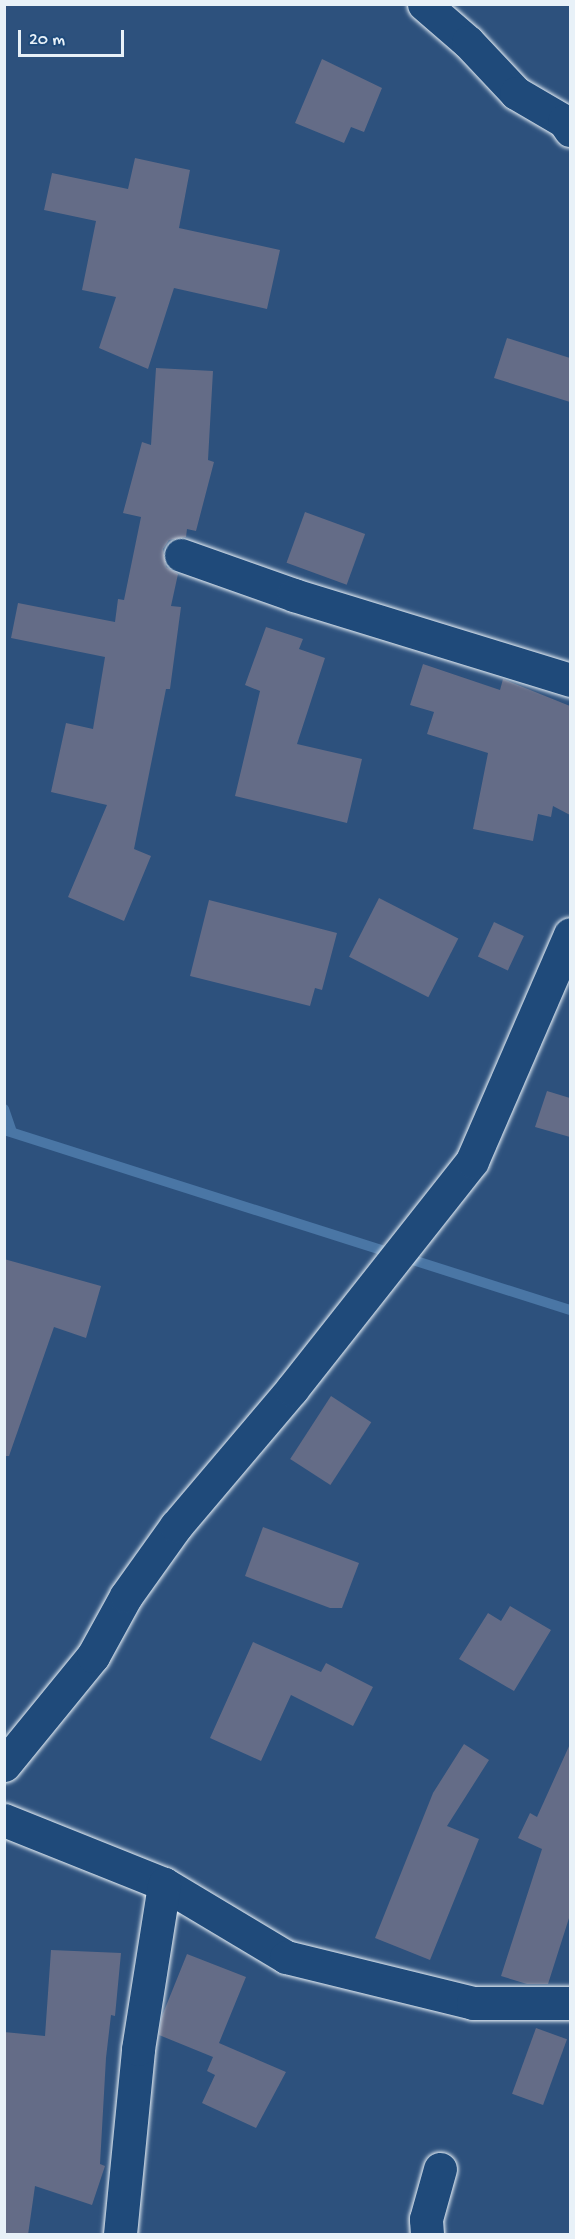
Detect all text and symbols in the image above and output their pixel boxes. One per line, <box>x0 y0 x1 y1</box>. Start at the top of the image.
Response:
scale bar <box>21 18 128 56</box>
text: 20 m <box>29 30 65 51</box>

